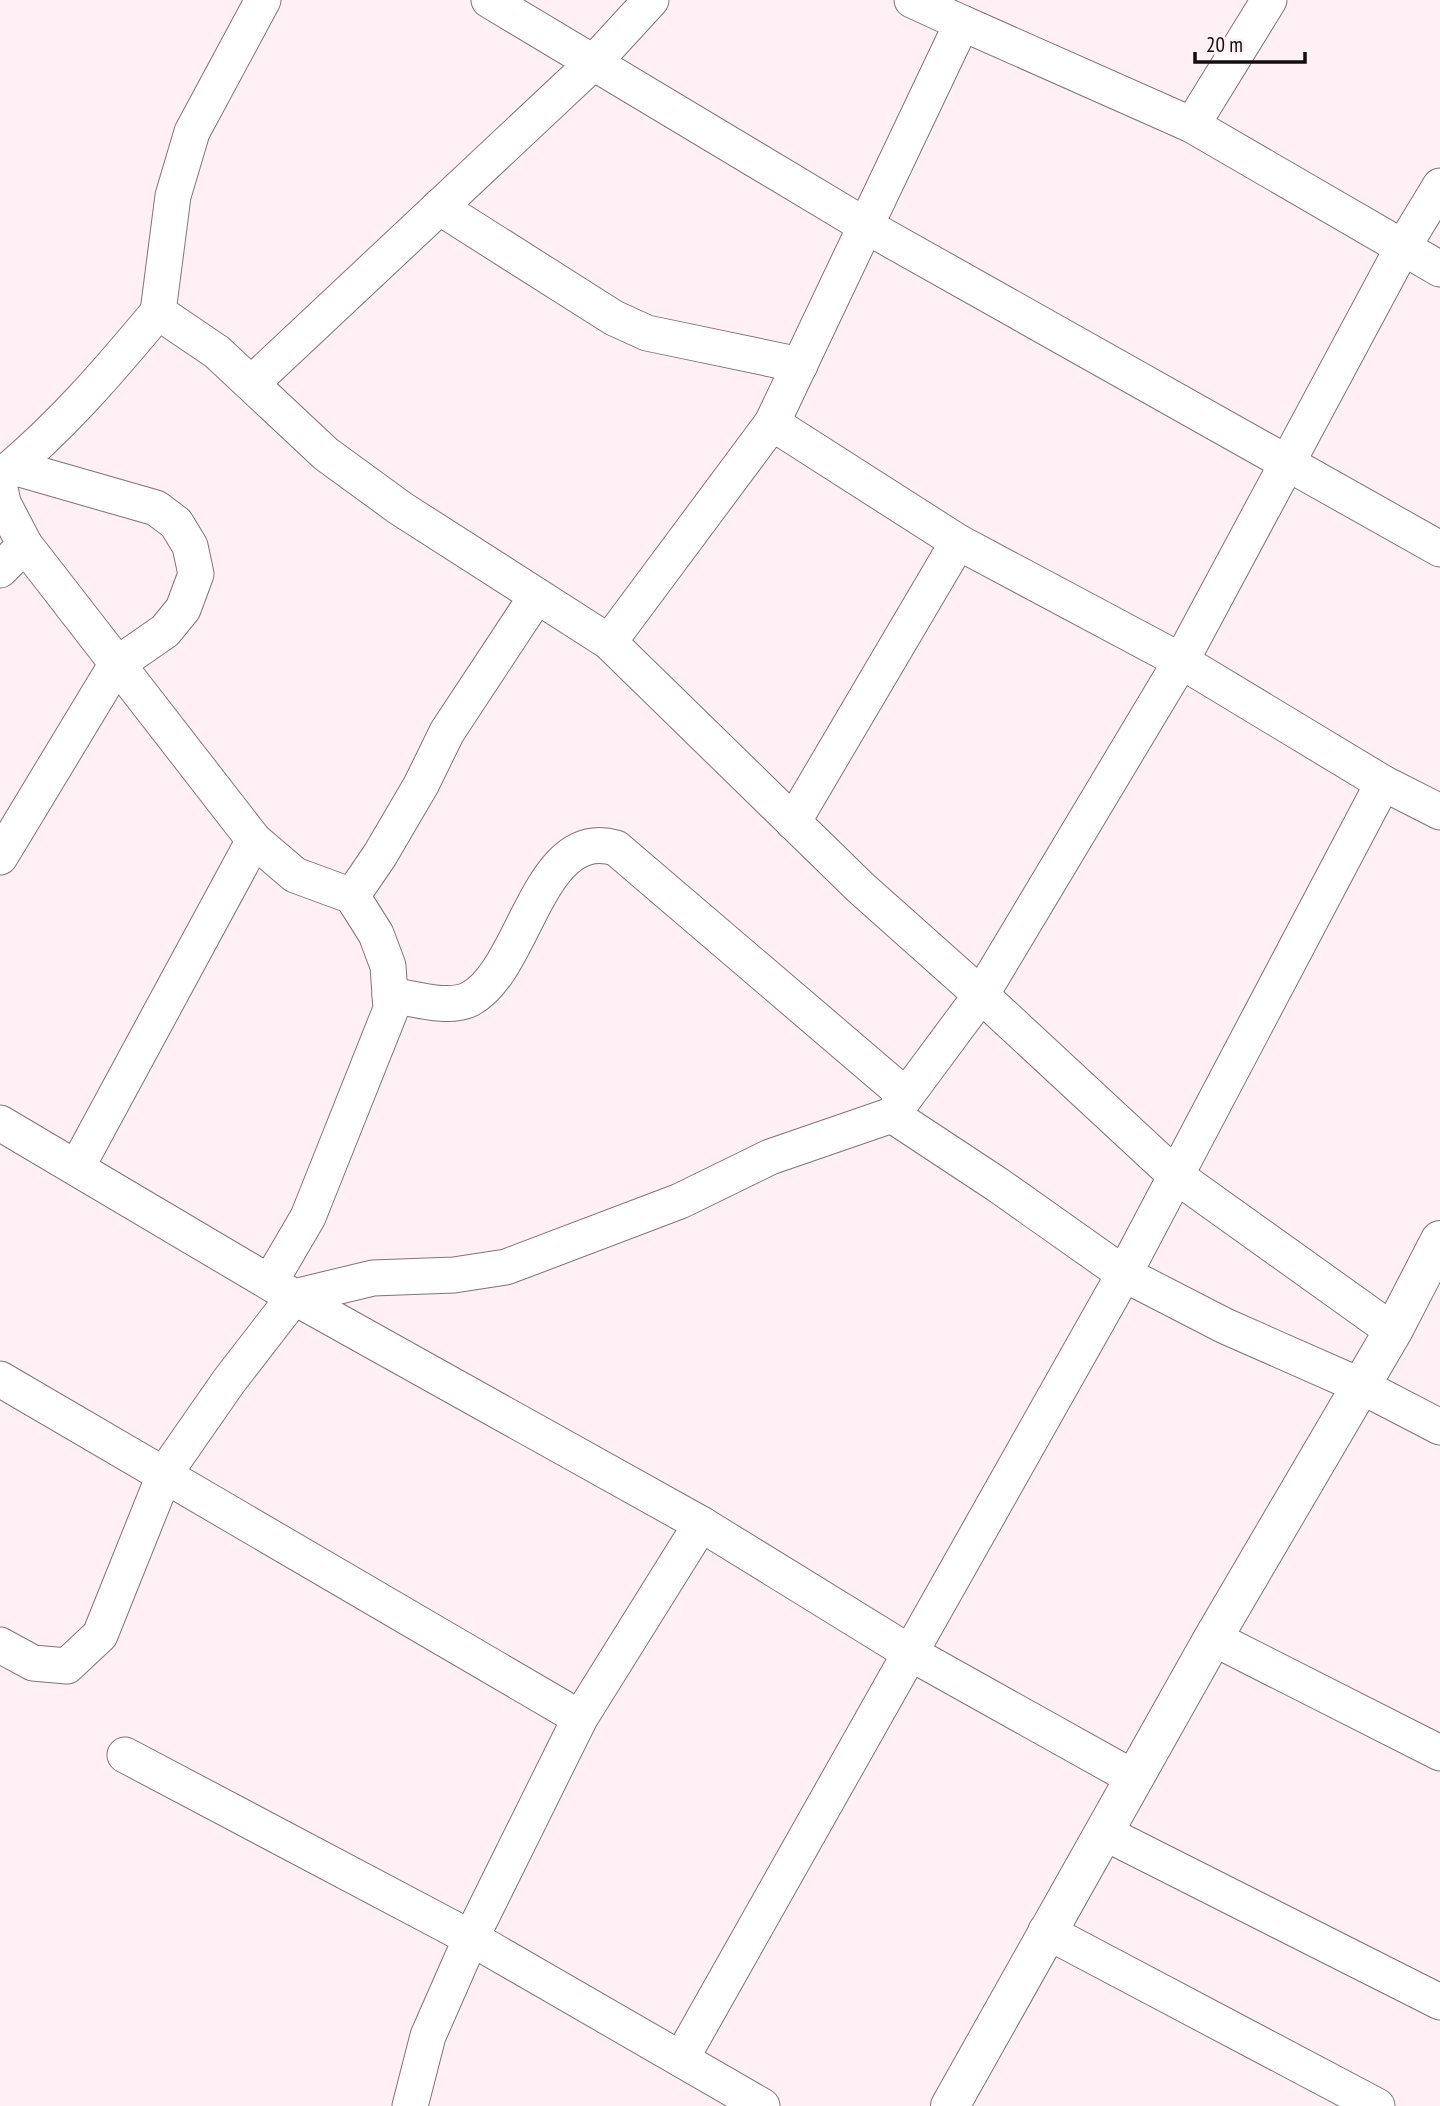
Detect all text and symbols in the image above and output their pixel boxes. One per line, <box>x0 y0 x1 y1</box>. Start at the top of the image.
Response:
scale bar <box>1195 21 1305 65</box>
text: 20 m <box>1206 31 1243 58</box>

